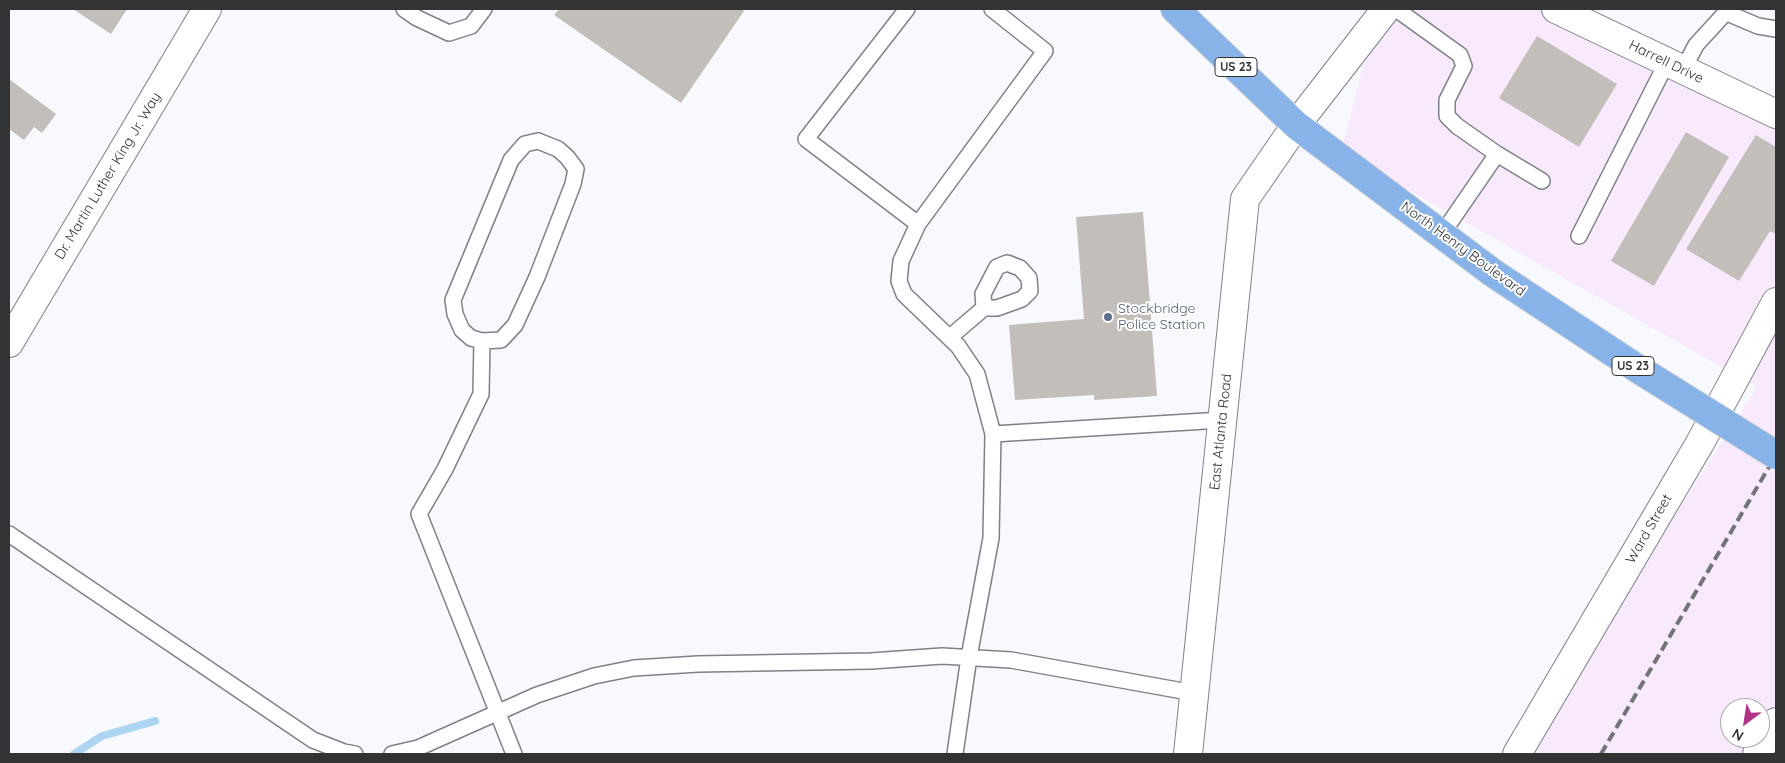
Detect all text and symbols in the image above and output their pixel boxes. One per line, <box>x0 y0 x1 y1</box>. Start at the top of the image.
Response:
street label: Harrell Drive <box>1626 37 1706 87</box>
road number: US 23 <box>1215 58 1257 76</box>
street label: Dr. Martin Luther King Jr. Way <box>51 89 165 263</box>
street label: North Henry Boulevard <box>1398 198 1528 300</box>
place label: Stockbridge Police Station <box>1118 301 1205 334</box>
marker: Stockbridge Police Station <box>1102 311 1114 323</box>
road number: US 23 <box>1612 356 1654 376</box>
street label: East Atlanta Road <box>1207 373 1235 491</box>
street label: Ward Street <box>1622 491 1676 567</box>
north arrow <box>1720 698 1770 748</box>
text: N <box>1729 725 1747 745</box>

